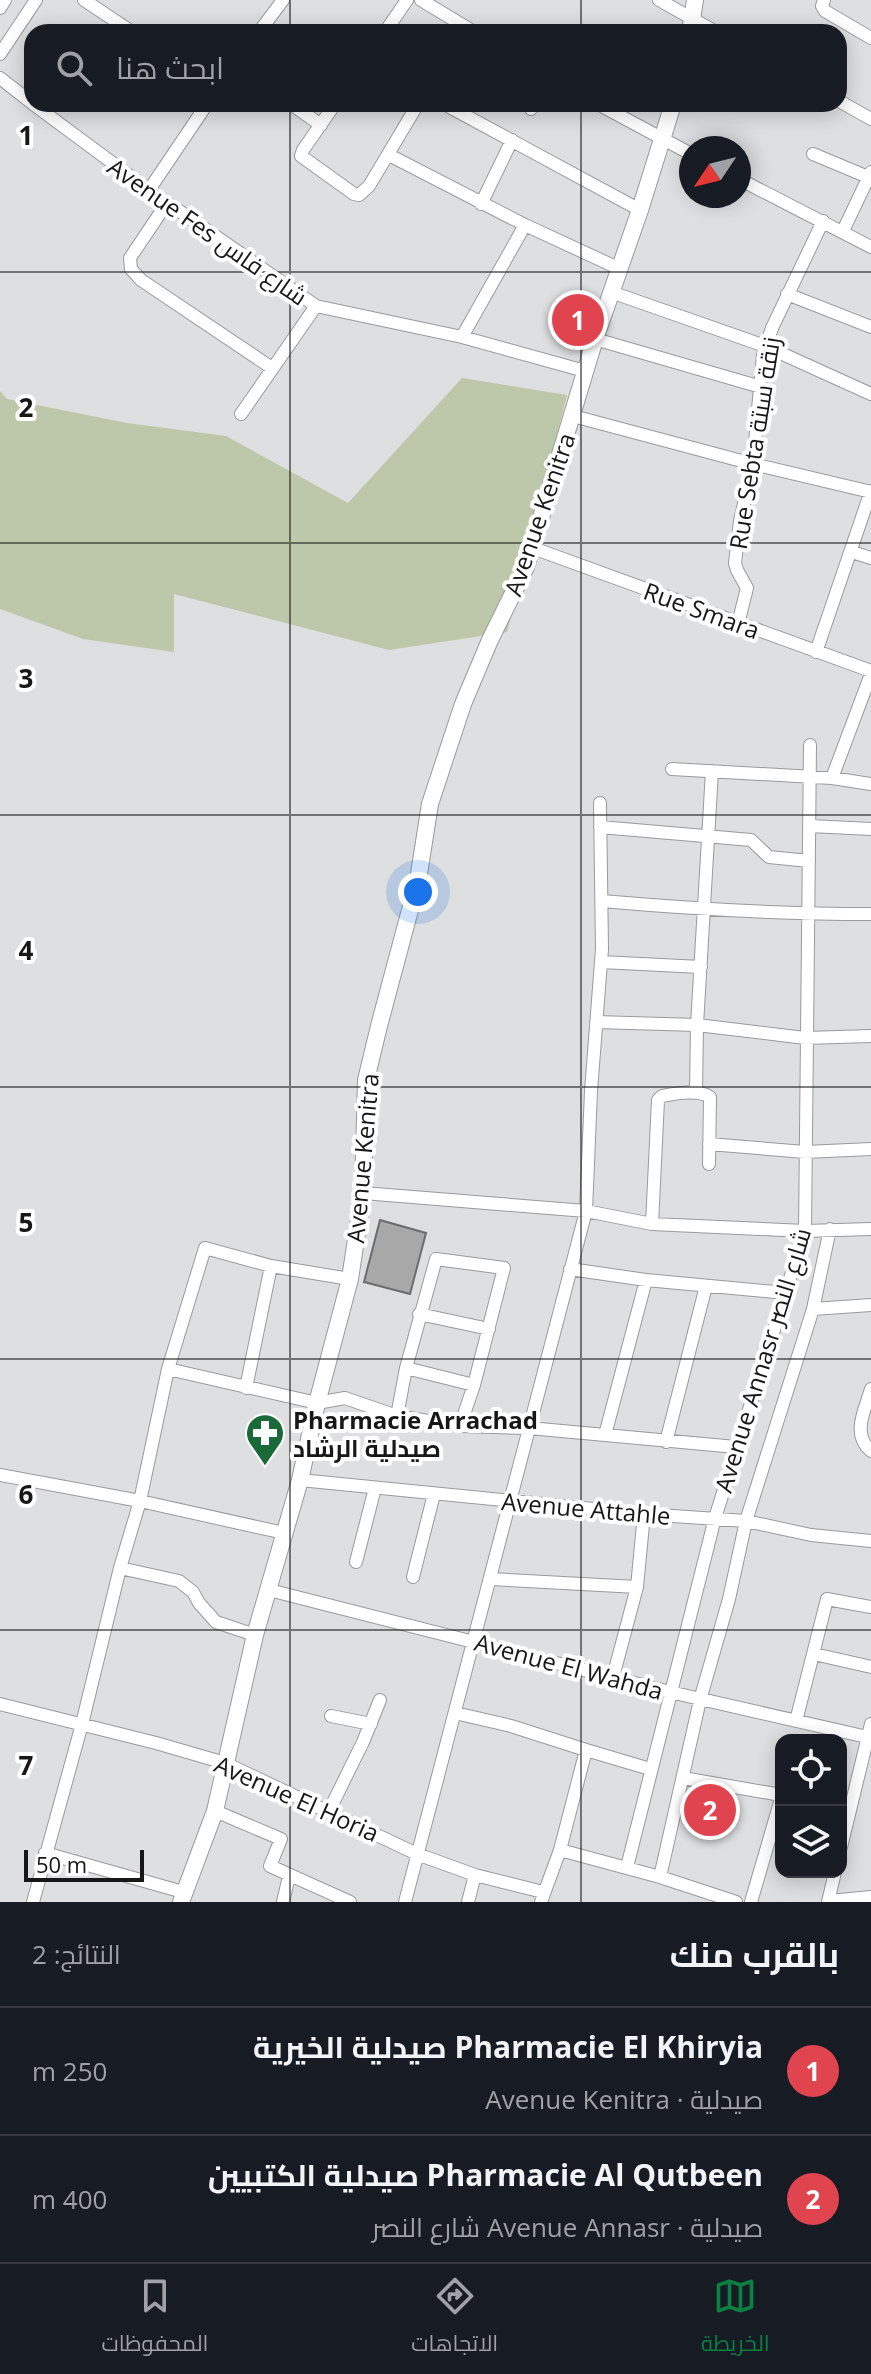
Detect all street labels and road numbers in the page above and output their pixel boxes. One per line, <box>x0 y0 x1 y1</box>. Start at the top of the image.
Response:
street label: Avenue Fes شارع فاس <box>101 150 314 313</box>
street label: Rue Sebta زنقة سبتة <box>721 334 787 552</box>
street label: Avenue Kenitra <box>496 428 582 600</box>
street label: Rue Smara <box>639 574 765 646</box>
street label: Avenue Kenitra <box>338 1072 386 1244</box>
street label: Avenue Annasr شارع النصر <box>706 1224 819 1497</box>
street label: Avenue Attahle <box>500 1484 672 1532</box>
street label: Avenue El Wahda <box>471 1625 667 1707</box>
street label: Avenue El Horia <box>210 1747 384 1849</box>

